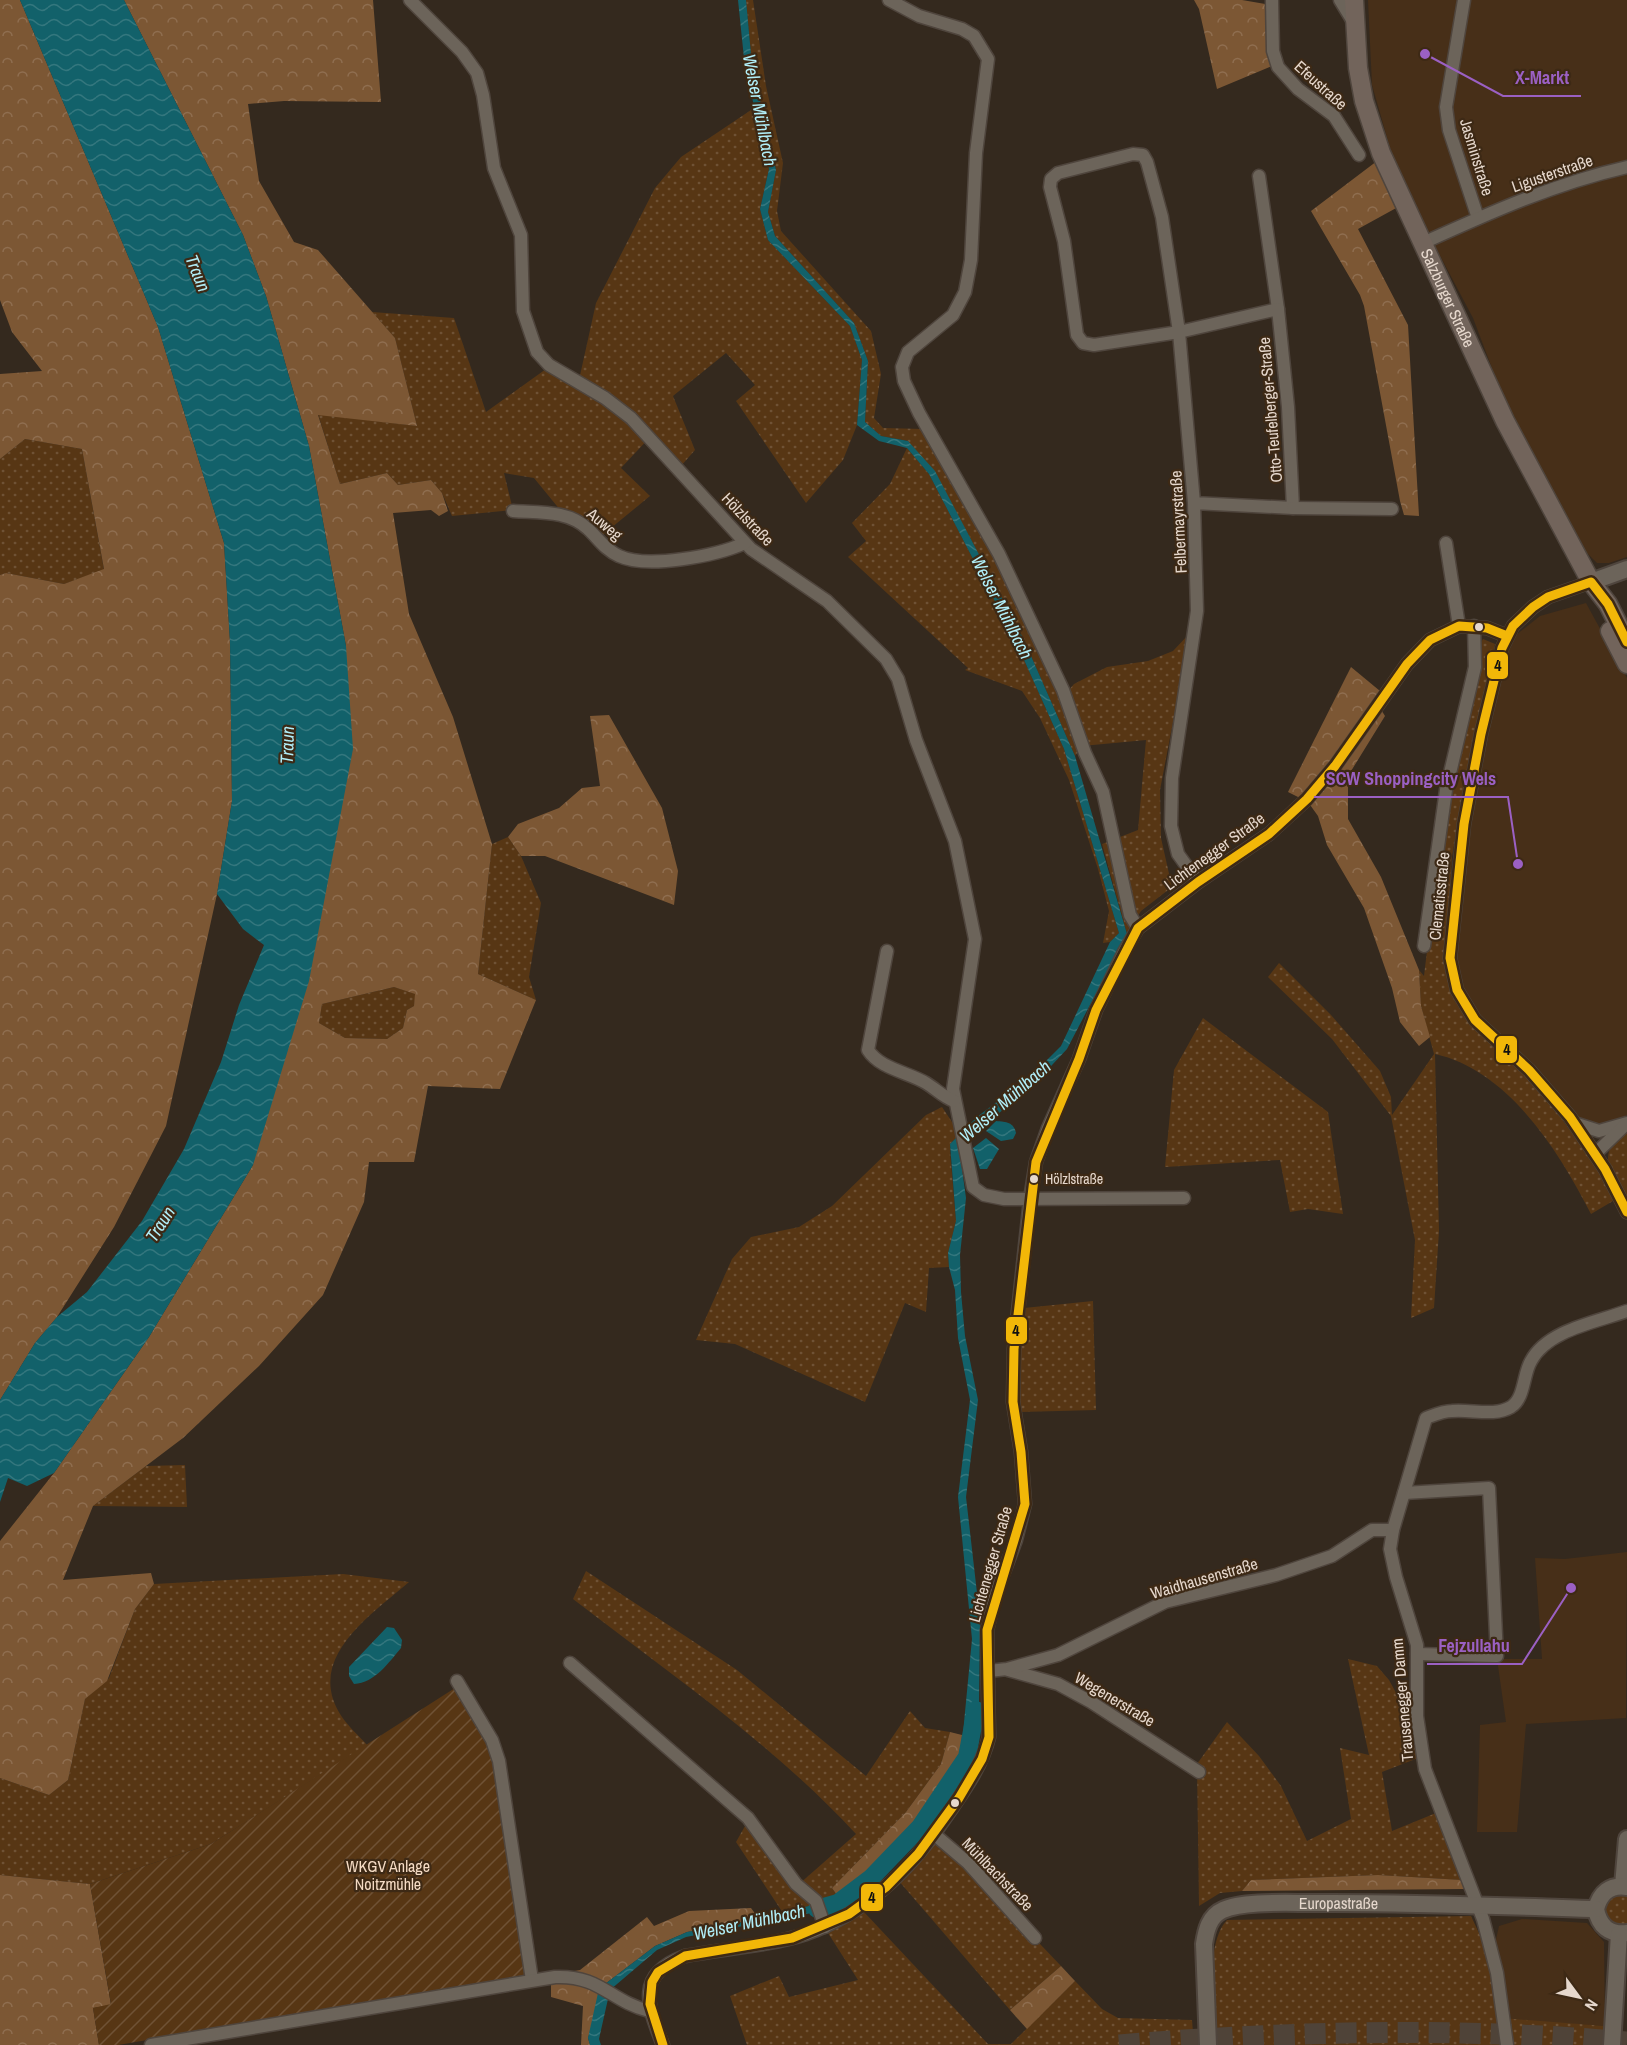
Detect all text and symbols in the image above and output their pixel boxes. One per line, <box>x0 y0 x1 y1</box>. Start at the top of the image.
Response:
water label: Welser Mühlbach <box>737 52 783 168</box>
street label: Efeustraße <box>1290 55 1352 115</box>
callout: X-Markt <box>1503 60 1581 96</box>
text: X-Markt <box>1515 65 1569 90</box>
street label: Jasminstraße <box>1455 116 1499 198</box>
street label: Ligusterstraße <box>1508 149 1596 197</box>
street label: Salzburger Straße <box>1416 245 1480 351</box>
water label: Traun <box>179 251 217 295</box>
street label: Otto-Teufelberger-Straße <box>1253 336 1287 484</box>
street label: Felbermayrstraße <box>1164 470 1192 574</box>
street label: Hölzlstraße <box>717 487 779 551</box>
street label: Auweg <box>582 502 628 546</box>
water label: Welser Mühlbach <box>965 551 1039 663</box>
unlabelled marker <box>1473 621 1485 633</box>
line badge: 4 <box>1486 651 1509 680</box>
text: 4 <box>1494 654 1502 676</box>
water label: Traun <box>274 726 300 764</box>
callout: SCW Shoppingcity Wels <box>1314 761 1508 797</box>
text: SCW Shoppingcity Wels <box>1326 766 1496 791</box>
street label: Lichtenegger Straße <box>1159 807 1269 895</box>
street label: Clematisstraße <box>1423 851 1455 941</box>
line badge: 4 <box>1495 1035 1518 1064</box>
text: 4 <box>1503 1038 1511 1060</box>
water label: Welser Mühlbach <box>954 1054 1056 1148</box>
place label: Hölzlstraße <box>1045 1170 1103 1188</box>
marker: Hölzlstraße <box>1028 1173 1040 1185</box>
water label: Traun <box>139 1201 181 1247</box>
line badge: 4 <box>1005 1316 1028 1345</box>
text: 4 <box>1012 1319 1020 1341</box>
street label: Lichtenegger Straße <box>963 1503 1017 1625</box>
street label: Waidhausenstraße <box>1148 1552 1260 1604</box>
callout: Fejzullahu <box>1427 1628 1522 1664</box>
text: Fejzullahu <box>1438 1633 1510 1658</box>
street label: Trausenegger Damm <box>1386 1638 1418 1762</box>
street label: Wegenerstraße <box>1071 1666 1159 1732</box>
unlabelled marker <box>949 1797 961 1809</box>
street label: Mühlbachstraße <box>957 1833 1039 1915</box>
park label: WKGV Anlage Noitzmühle <box>346 1855 430 1895</box>
line badge: 4 <box>860 1883 884 1912</box>
text: 4 <box>868 1886 876 1908</box>
street label: Europastraße <box>1299 1892 1378 1914</box>
water label: Welser Mühlbach <box>691 1898 807 1946</box>
north arrow <box>1549 1967 1609 2027</box>
text: N <box>1580 1995 1603 2015</box>

